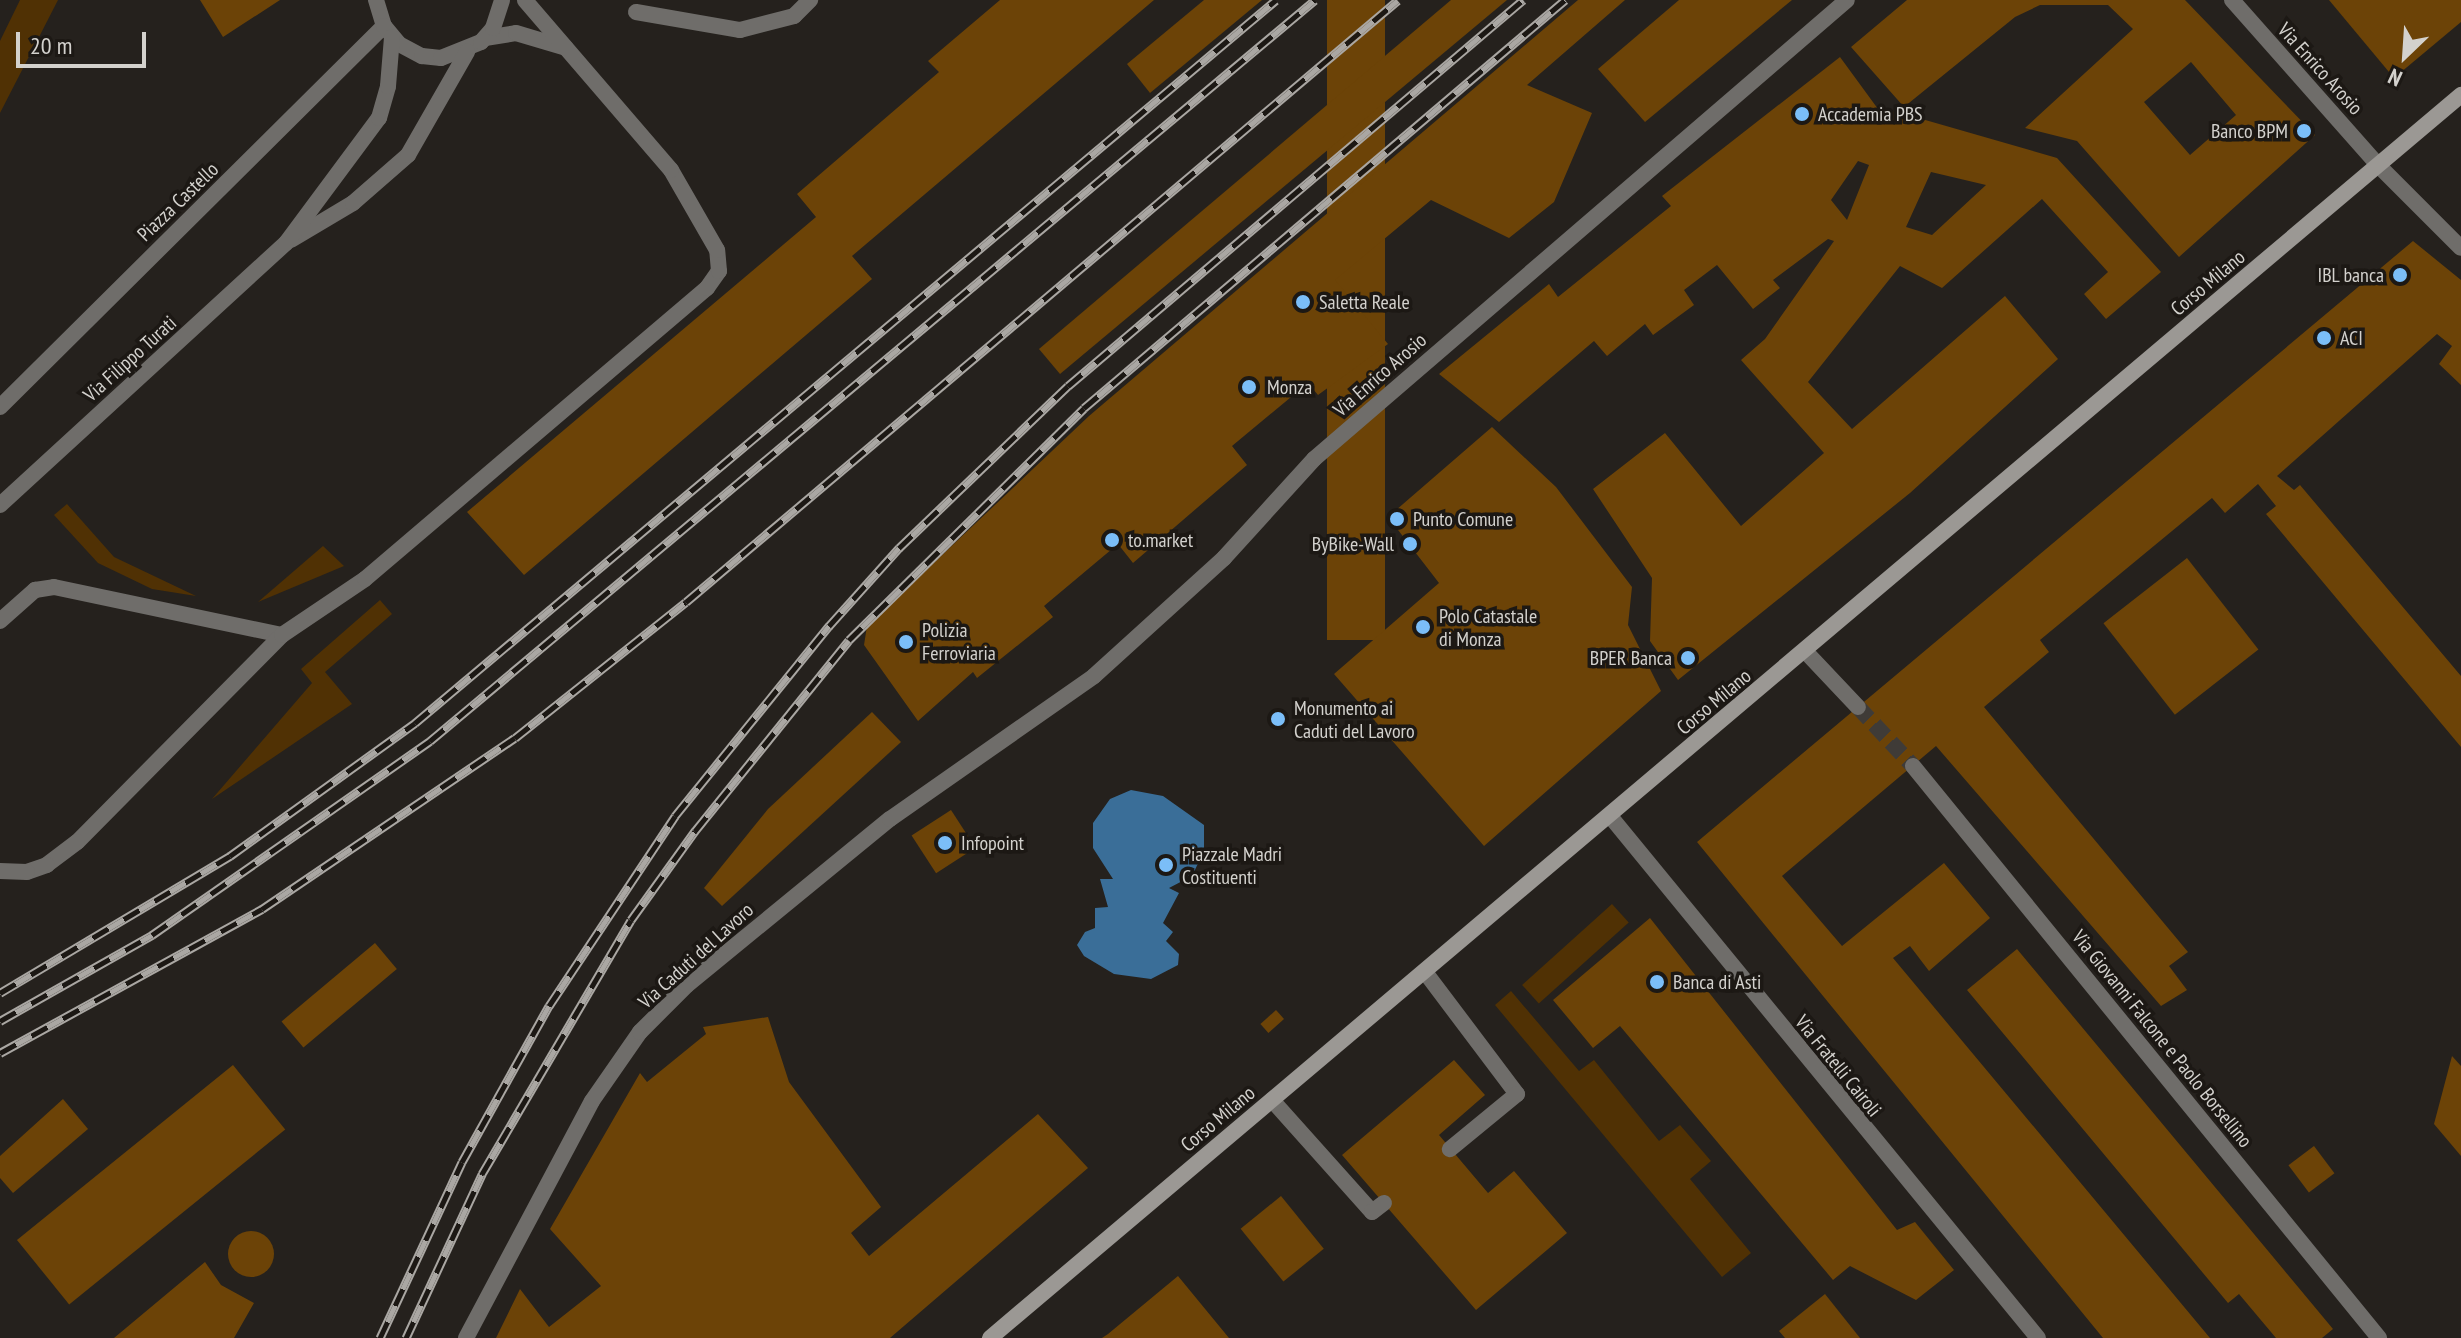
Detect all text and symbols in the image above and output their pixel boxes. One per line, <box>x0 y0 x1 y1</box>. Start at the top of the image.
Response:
scale bar <box>20 16 150 66</box>
north arrow <box>2365 16 2445 96</box>
street label: Via Enrico Arosio <box>2272 18 2368 120</box>
text: 20 m <box>30 30 72 61</box>
text: N <box>2384 63 2406 93</box>
place label: Accademia PBS <box>1818 102 1923 126</box>
marker: Accademia PBS <box>1793 105 1811 123</box>
place label: Banco BPM <box>2211 119 2288 143</box>
marker: Banco BPM <box>2295 122 2313 140</box>
street label: Piazza Castello <box>133 158 223 246</box>
street label: Corso Milano <box>2166 245 2250 321</box>
place label: IBL banca <box>2317 263 2384 287</box>
marker: IBL banca <box>2391 266 2409 284</box>
place label: Saletta Reale <box>1319 290 1410 314</box>
marker: Saletta Reale <box>1294 293 1312 311</box>
street label: Via Filippo Turati <box>79 311 181 407</box>
place label: ACI <box>2340 326 2363 350</box>
street label: Via Enrico Arosio <box>1328 328 1432 422</box>
marker: ACI <box>2315 329 2333 347</box>
place label: Monza <box>1267 375 1312 399</box>
marker: Monza <box>1238 376 1260 398</box>
place label: Punto Comune <box>1413 507 1513 531</box>
marker: Punto Comune <box>1388 510 1406 528</box>
place label: to.market <box>1128 528 1193 552</box>
marker: to.market <box>1103 531 1121 549</box>
place label: ByBike-Wall <box>1312 532 1394 556</box>
marker: ByBike-Wall <box>1401 535 1419 553</box>
place label: Polo Catastale di Monza <box>1439 604 1537 651</box>
place label: Polizia Ferroviaria <box>922 618 996 665</box>
marker: Polo Catastale di Monza <box>1414 618 1432 636</box>
marker: Polizia Ferroviaria <box>897 633 915 651</box>
place label: BPER Banca <box>1590 646 1672 670</box>
marker: BPER Banca <box>1679 649 1697 667</box>
street label: Corso Milano <box>1672 664 1756 740</box>
place label: Monumento ai Caduti del Lavoro <box>1294 696 1415 743</box>
marker: Monumento ai Caduti del Lavoro <box>1269 710 1287 728</box>
place label: Infopoint <box>961 831 1024 855</box>
marker: Infopoint <box>936 834 954 852</box>
place label: Piazzale Madri Costituenti <box>1182 842 1282 889</box>
marker: Piazzale Madri Costituenti <box>1157 856 1175 874</box>
street label: Via Caduti del Lavoro <box>634 898 758 1014</box>
street label: Via Giovanni Falcone e Paolo Borsellino <box>2067 925 2257 1153</box>
place label: Banca di Asti <box>1673 970 1762 994</box>
marker: Banca di Asti <box>1648 973 1666 991</box>
street label: Via Fratelli Cairoli <box>1790 1010 1886 1122</box>
street label: Corso Milano <box>1176 1081 1260 1157</box>

